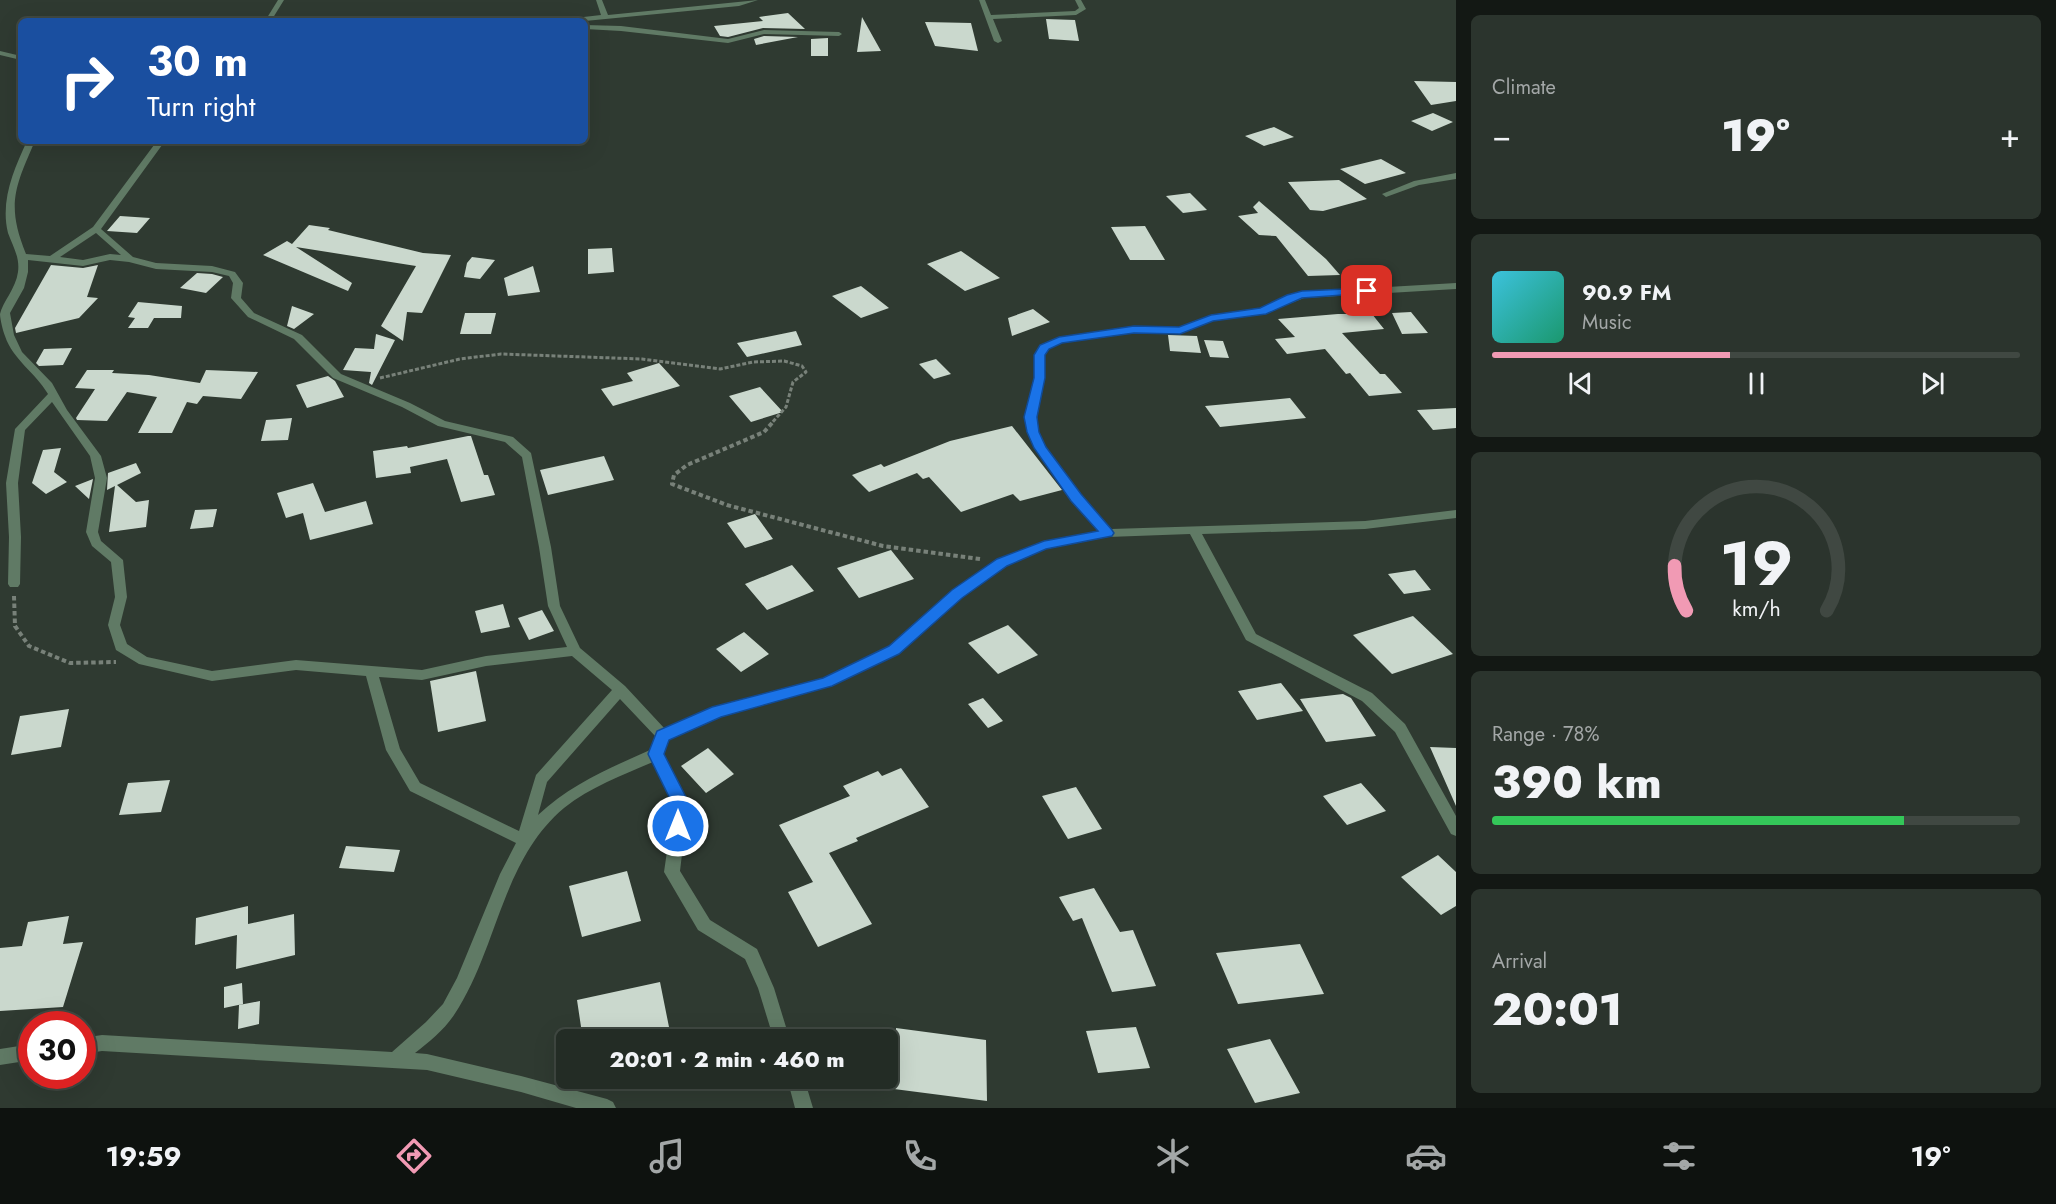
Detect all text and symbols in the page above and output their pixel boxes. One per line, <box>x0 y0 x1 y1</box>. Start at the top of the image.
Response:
text: 30 m <box>147 31 248 92</box>
icon: right <box>48 42 126 120</box>
text: Climate <box>1492 73 1556 102</box>
text: Turn right <box>147 87 255 126</box>
text: 19° <box>1721 103 1790 168</box>
text: − <box>1492 112 1511 159</box>
text: + <box>2000 112 2020 159</box>
pin <box>1341 265 1392 316</box>
icon: arrive <box>1350 274 1383 307</box>
text: 90.9 FM <box>1582 276 1671 308</box>
text: Music <box>1582 308 1632 337</box>
icon: previous <box>1564 367 1597 400</box>
icon: pause <box>1740 367 1773 400</box>
icon: next <box>1916 367 1949 400</box>
text: 19 <box>1719 518 1793 608</box>
text: km/h <box>1732 593 1780 624</box>
text: Range · 78% <box>1492 720 1599 749</box>
text: 390 km <box>1492 750 1662 815</box>
position arrow <box>646 794 710 858</box>
text: Arrival <box>1492 947 1547 976</box>
text: 20:01 <box>1492 977 1623 1042</box>
speed limit sign: 30 <box>18 1011 96 1089</box>
text: 20:01 · 2 min · 460 m <box>609 1043 845 1075</box>
icon: directions <box>393 1135 435 1177</box>
icon: music <box>646 1135 688 1177</box>
icon: phone <box>899 1135 941 1177</box>
icon: climate <box>1152 1135 1194 1177</box>
icon: car <box>1405 1135 1447 1177</box>
icon: filters <box>1658 1135 1700 1177</box>
text: 19:59 <box>106 1137 181 1176</box>
text: 19° <box>1911 1137 1950 1176</box>

